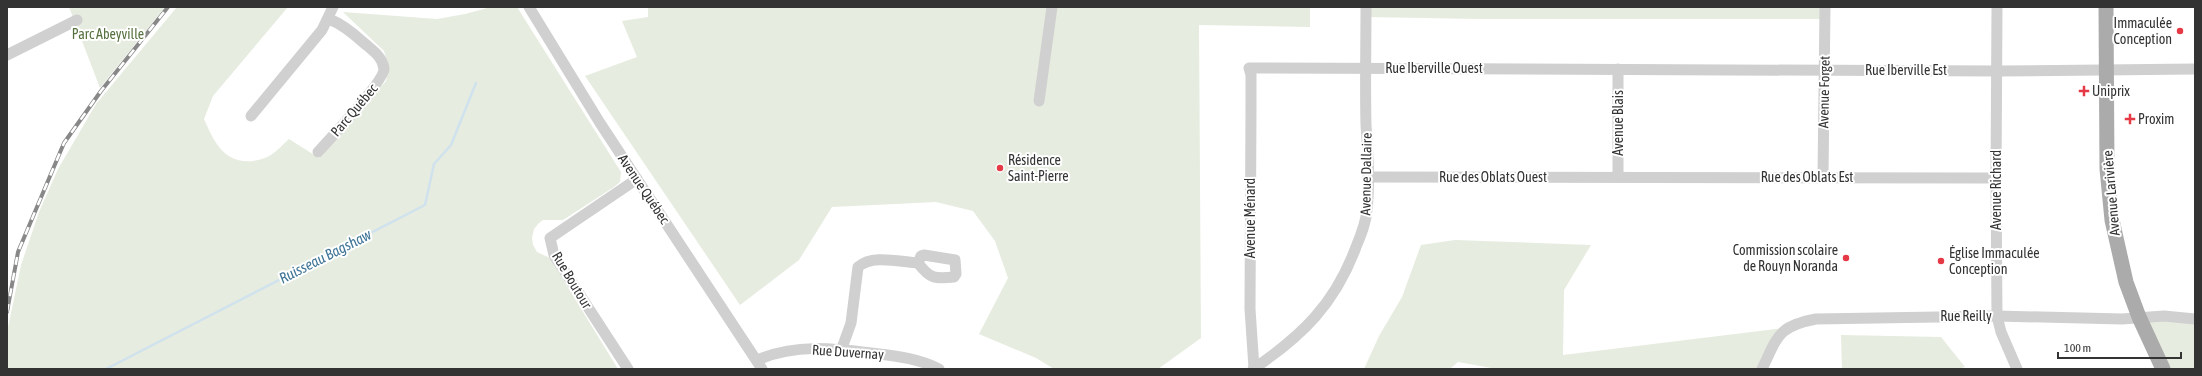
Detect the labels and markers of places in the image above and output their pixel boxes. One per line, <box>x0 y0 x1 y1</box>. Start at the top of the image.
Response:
place label: Immaculée Conception <box>2114 15 2172 47</box>
marker: Immaculée Conception <box>2175 26 2185 36</box>
place label: Uniprix <box>2092 83 2130 99</box>
marker: Uniprix <box>2079 86 2089 96</box>
place label: Proxim <box>2138 111 2174 127</box>
marker: Proxim <box>2125 114 2135 124</box>
place label: Résidence Saint-Pierre <box>1008 152 1069 184</box>
marker: Résidence Saint-Pierre <box>995 163 1005 173</box>
place label: Commission scolaire de Rouyn Noranda <box>1733 242 1838 274</box>
place label: Église Immaculée Conception <box>1949 245 2040 277</box>
marker: Commission scolaire de Rouyn Noranda <box>1841 253 1851 263</box>
marker: Église Immaculée Conception <box>1936 256 1946 266</box>

